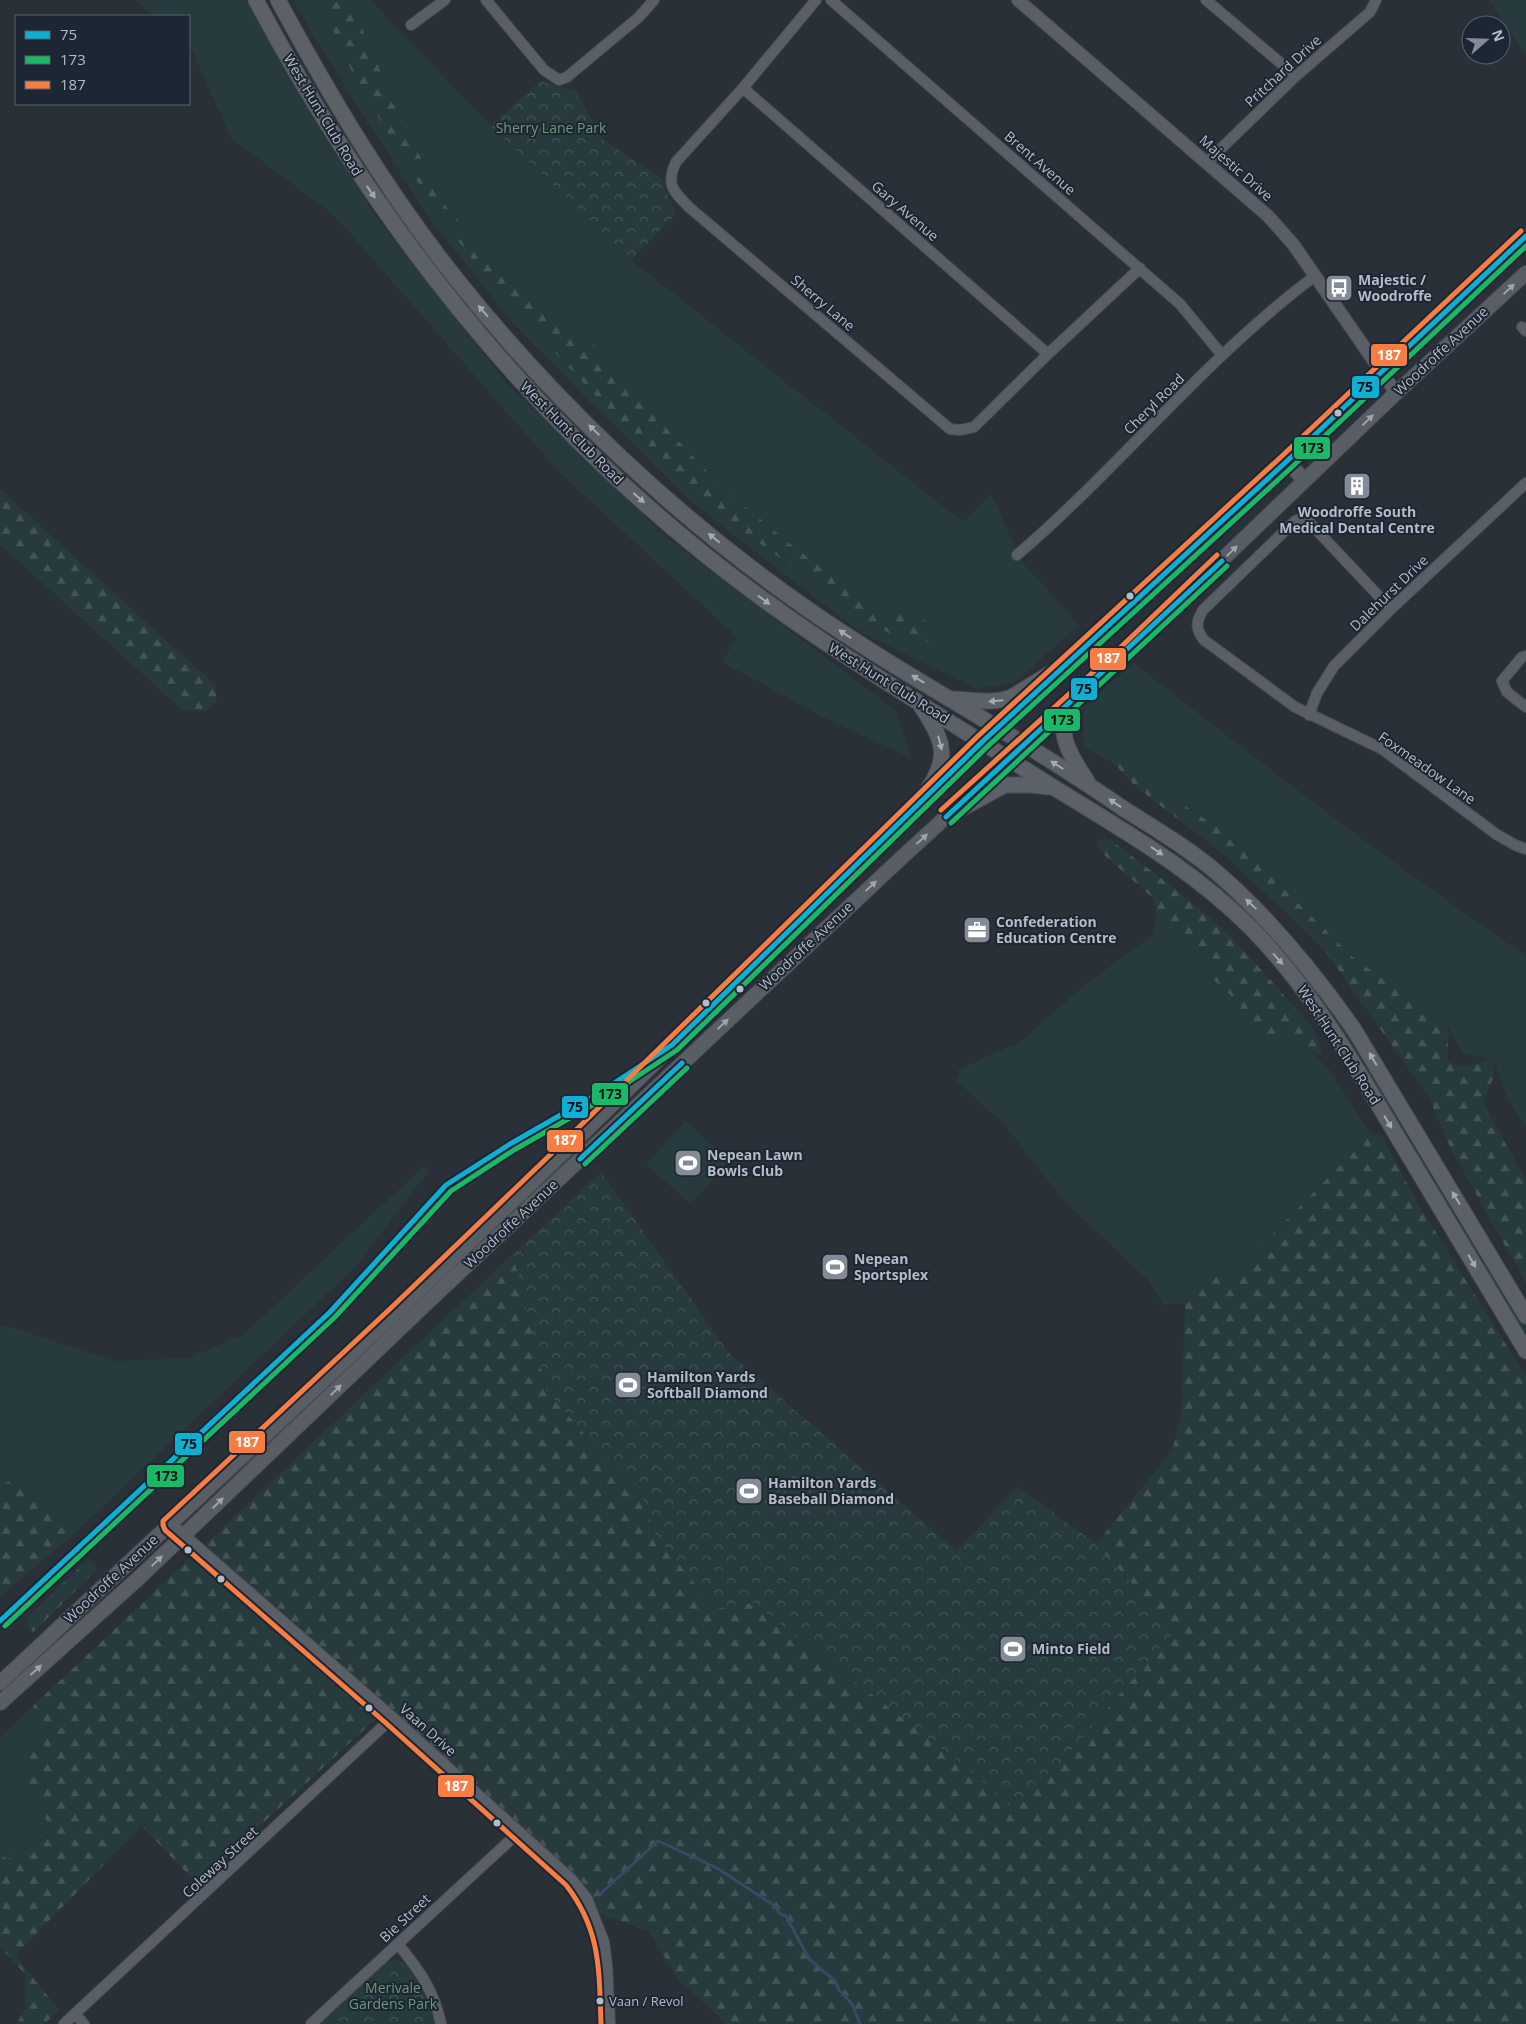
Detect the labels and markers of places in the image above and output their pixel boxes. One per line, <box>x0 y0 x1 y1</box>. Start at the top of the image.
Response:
place label: Majestic / Woodroffe <box>1358 270 1432 305</box>
bus stop icon: Majestic / Woodroffe <box>1324 273 1354 303</box>
unlabelled marker <box>1333 408 1343 418</box>
building icon: Woodroffe South Medical Dental Centre <box>1342 471 1372 501</box>
place label: Woodroffe South Medical Dental Centre <box>1279 502 1435 537</box>
unlabelled marker <box>1125 591 1135 601</box>
place label: Confederation Education Centre <box>996 912 1117 947</box>
office icon: Confederation Education Centre <box>962 915 992 945</box>
unlabelled marker <box>735 984 745 994</box>
unlabelled marker <box>701 998 711 1008</box>
place label: Nepean Lawn Bowls Club <box>707 1145 803 1180</box>
sports icon: Nepean Lawn Bowls Club <box>673 1148 703 1178</box>
place label: Nepean Sportsplex <box>854 1249 929 1284</box>
sports icon: Nepean Sportsplex <box>820 1252 850 1282</box>
place label: Hamilton Yards Softball Diamond <box>647 1367 768 1402</box>
sports icon: Hamilton Yards Softball Diamond <box>613 1370 643 1400</box>
place label: Hamilton Yards Baseball Diamond <box>768 1473 894 1508</box>
sports icon: Hamilton Yards Baseball Diamond <box>734 1476 764 1506</box>
unlabelled marker <box>183 1545 193 1555</box>
unlabelled marker <box>216 1574 226 1584</box>
sports icon: Minto Field <box>998 1634 1028 1664</box>
place label: Minto Field <box>1032 1639 1110 1658</box>
unlabelled marker <box>364 1703 374 1713</box>
unlabelled marker <box>492 1818 502 1828</box>
place label: Vaan / Revol <box>609 1992 684 2010</box>
marker: Vaan / Revol <box>595 1996 605 2006</box>

